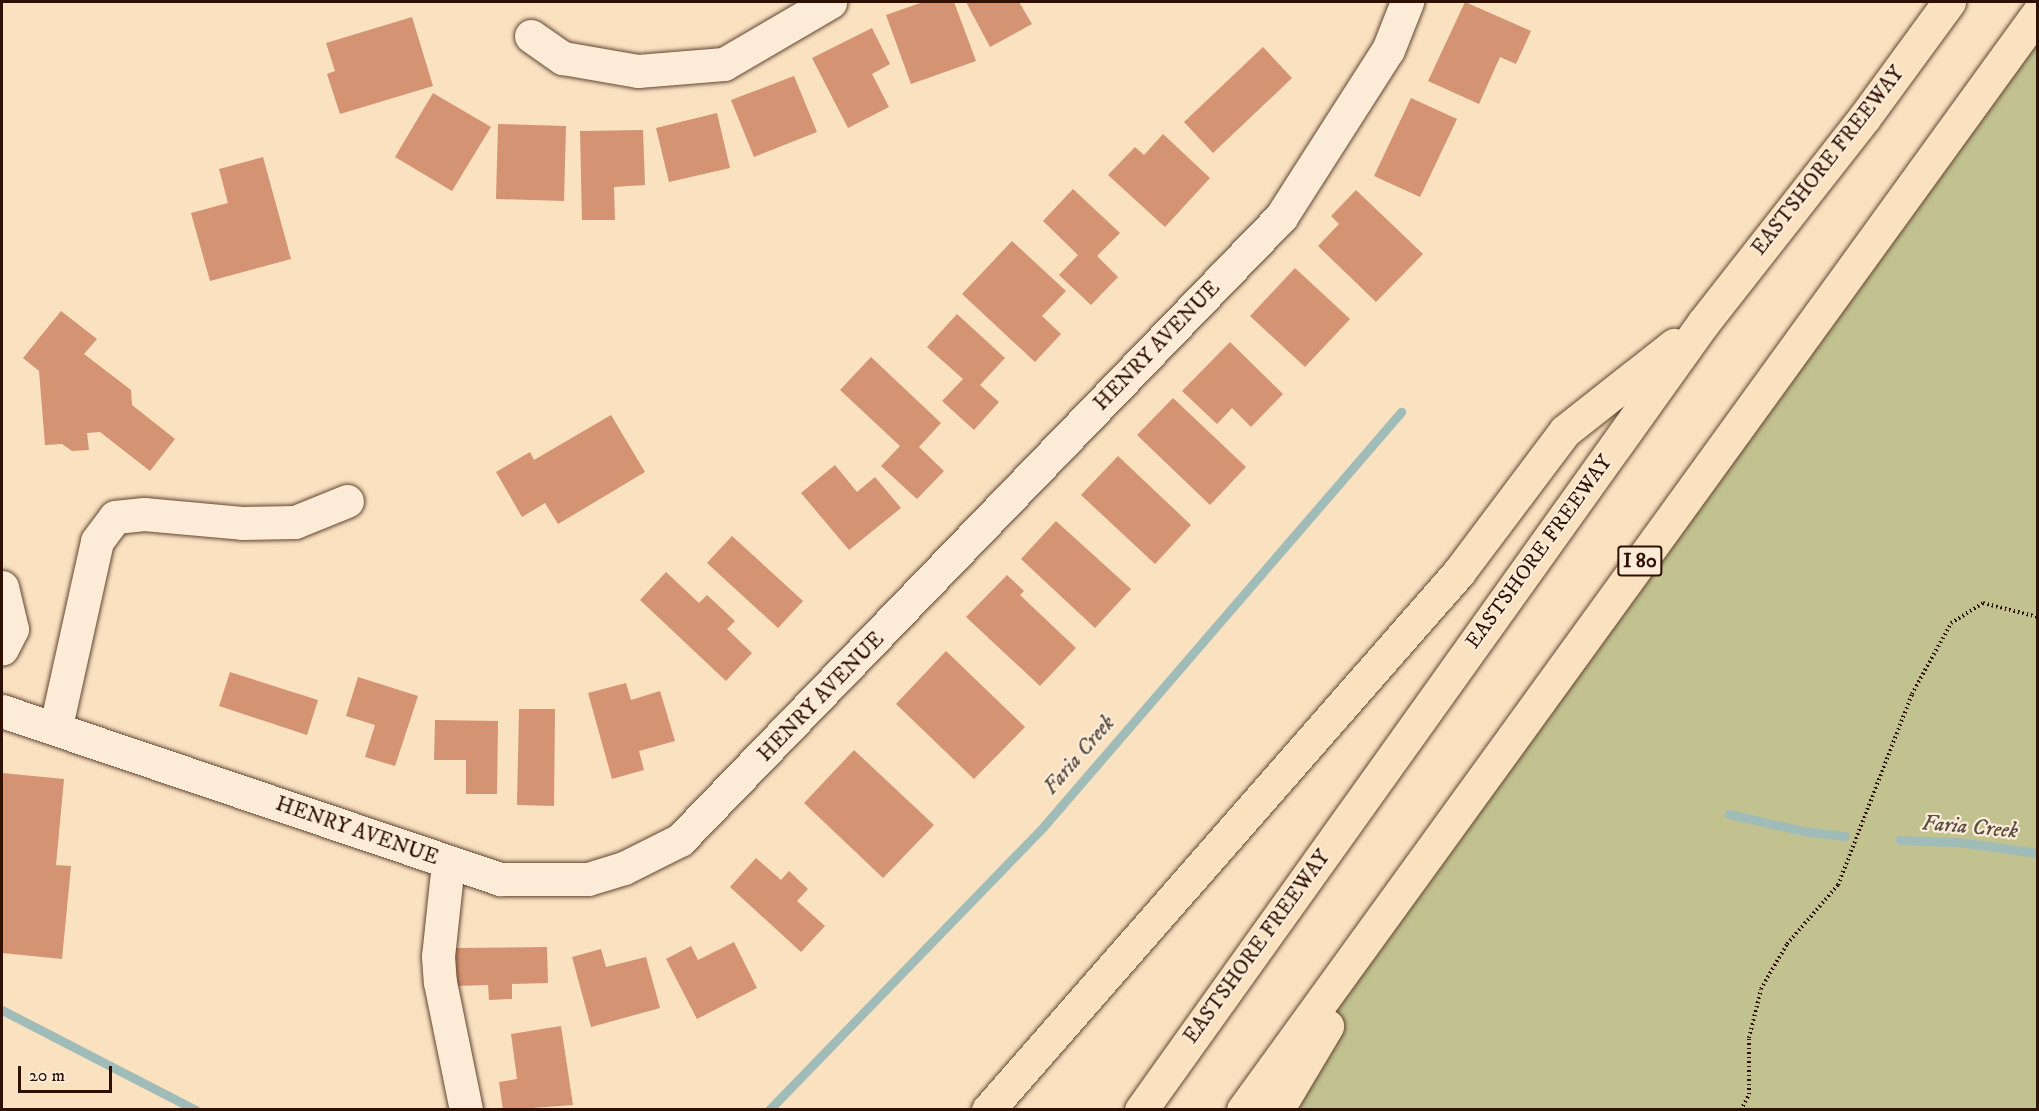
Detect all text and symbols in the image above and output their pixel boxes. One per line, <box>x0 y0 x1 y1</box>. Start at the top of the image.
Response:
street label: EASTSHORE FREEWAY <box>1746 61 1910 261</box>
street label: HENRY AVENUE <box>1089 276 1225 416</box>
street label: EASTSHORE FREEWAY <box>1460 450 1618 654</box>
road number: I 80 <box>1616 544 1664 578</box>
street label: HENRY AVENUE <box>753 627 889 767</box>
water label: Faria Creek <box>1037 710 1121 800</box>
street label: HENRY AVENUE <box>272 791 442 871</box>
water label: Faria Creek <box>1921 810 2019 844</box>
street label: EASTSHORE FREEWAY <box>1178 845 1336 1049</box>
scale bar <box>21 1054 116 1092</box>
text: 20 m <box>29 1065 65 1087</box>

